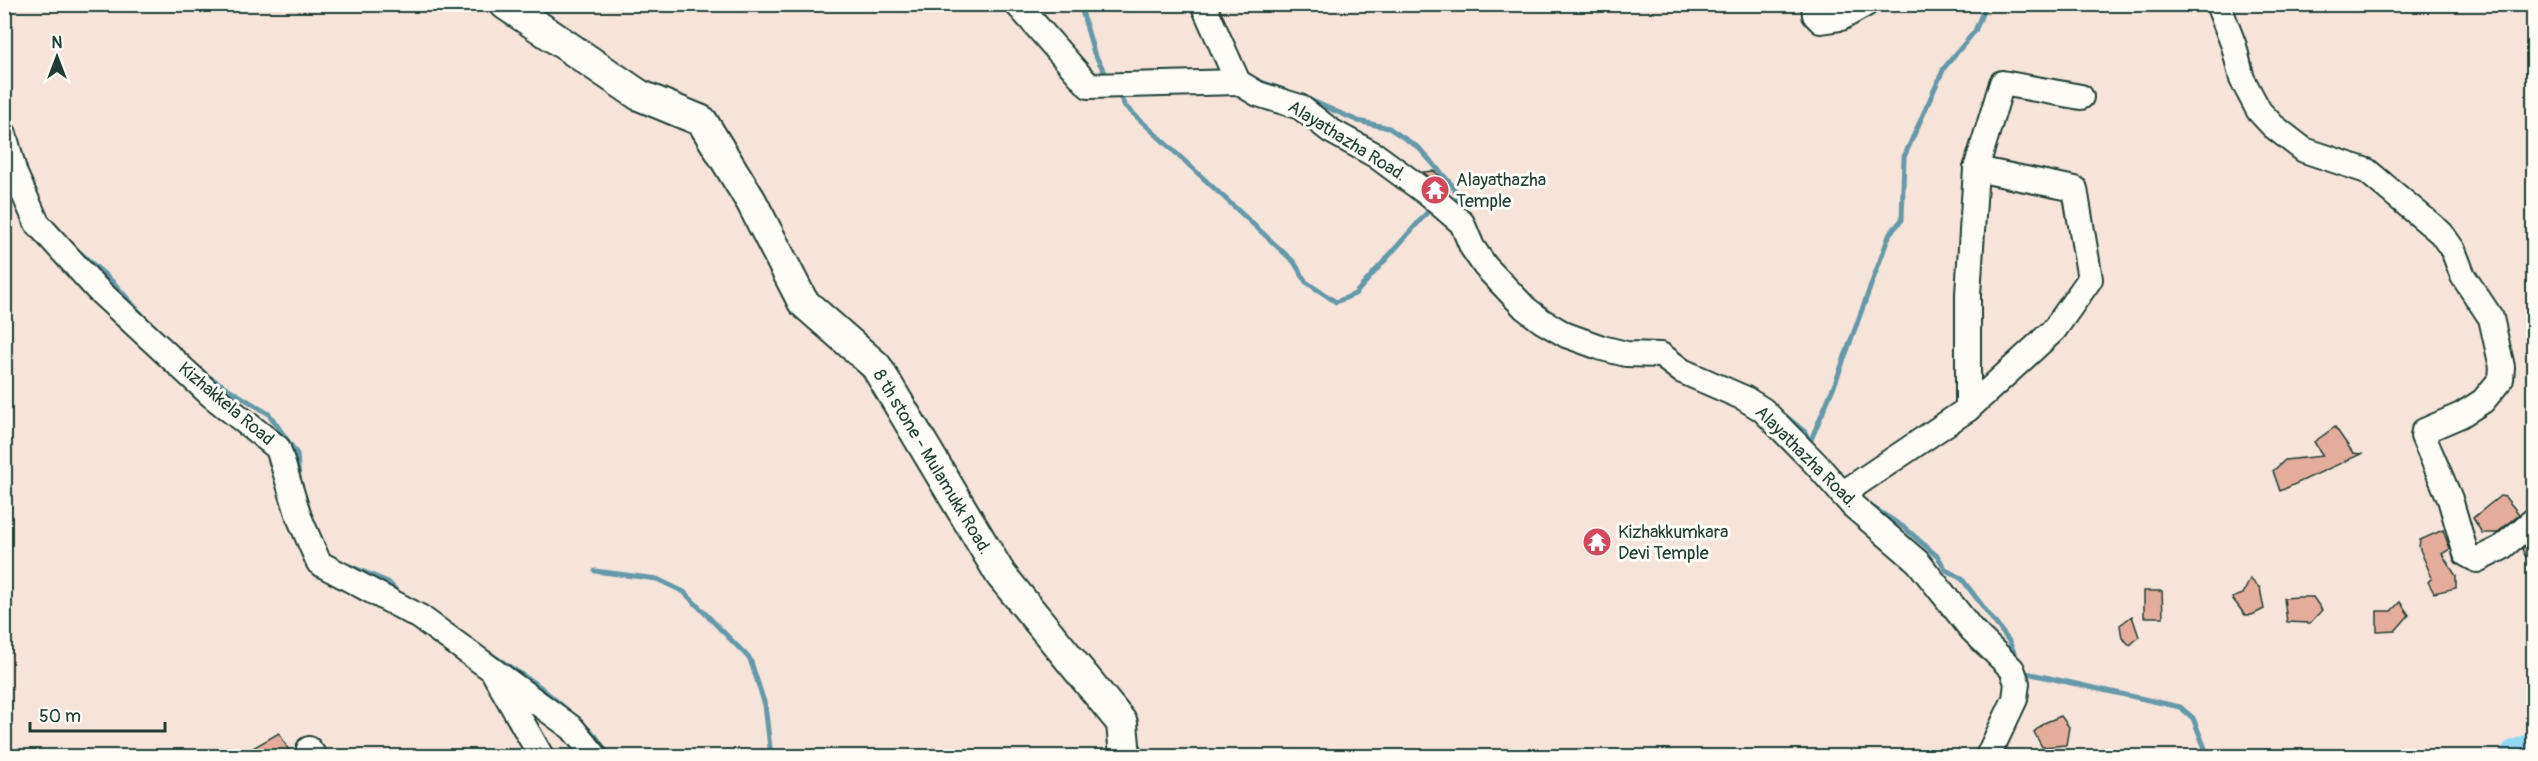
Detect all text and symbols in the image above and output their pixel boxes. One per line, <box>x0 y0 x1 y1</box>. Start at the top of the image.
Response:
north arrow <box>27 27 87 87</box>
text: N <box>52 33 63 53</box>
street label: Alayathazha Road. <box>1284 95 1410 187</box>
place label: Alayathazha Temple <box>1456 169 1546 213</box>
temple icon: Alayathazha Temple <box>1419 174 1451 206</box>
street label: Kizhakkela Road <box>173 357 279 451</box>
street label: 8 th stone - Mulamukk Road. <box>868 365 996 559</box>
street label: Alayathazha Road. <box>1750 401 1862 513</box>
place label: Kizhakkumkara Devi Temple <box>1618 521 1728 565</box>
temple icon: Kizhakkumkara Devi Temple <box>1581 526 1613 558</box>
scale bar <box>30 695 165 733</box>
text: 50 m <box>39 705 81 728</box>

